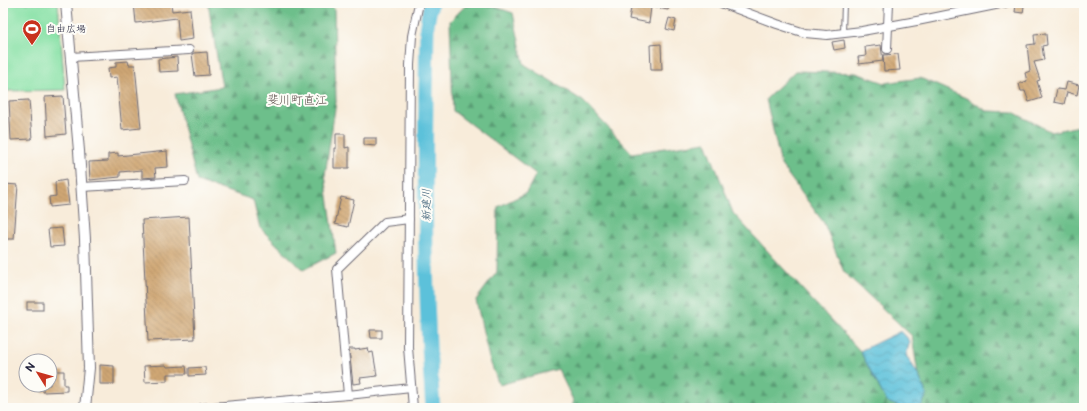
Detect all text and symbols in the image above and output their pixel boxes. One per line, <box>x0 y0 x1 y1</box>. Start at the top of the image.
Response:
sports icon: 自由広場 <box>21 18 43 46</box>
place label: 自由広場 <box>46 23 86 35</box>
district label: 斐川町直江 <box>267 93 327 108</box>
water label: 新建川 <box>420 189 433 222</box>
north arrow <box>18 353 58 393</box>
text: N <box>23 360 38 374</box>

